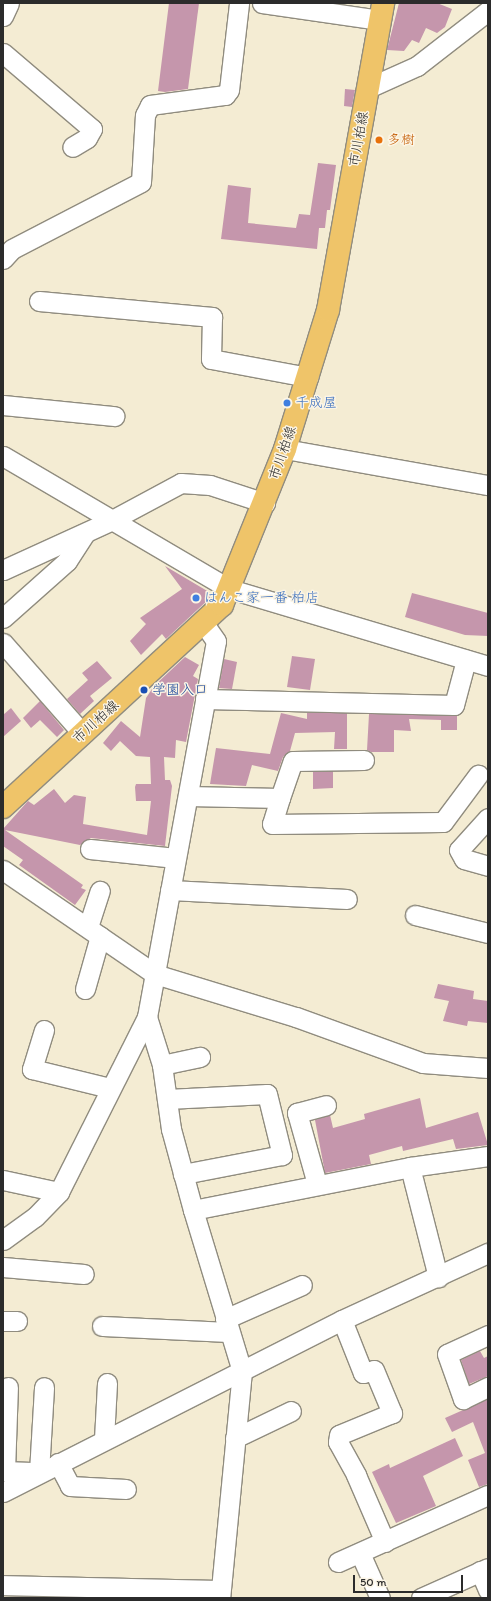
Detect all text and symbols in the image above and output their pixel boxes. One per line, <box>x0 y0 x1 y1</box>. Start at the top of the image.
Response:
street label: 市川柏線 <box>346 110 372 168</box>
place label: 多樹 <box>387 132 415 148</box>
marker: 多樹 <box>374 135 384 145</box>
place label: 千成屋 <box>295 395 337 411</box>
marker: 千成屋 <box>282 398 292 408</box>
street label: 市川柏線 <box>266 424 300 482</box>
place label: はんこ家一番 柏店 <box>204 590 319 606</box>
marker: はんこ家一番 柏店 <box>191 593 201 603</box>
place label: 学園入口 <box>152 682 208 698</box>
marker: 学園入口 <box>139 685 149 695</box>
street label: 市川柏線 <box>70 697 122 747</box>
scale bar <box>355 1567 465 1593</box>
text: 50 m <box>360 1575 386 1589</box>

